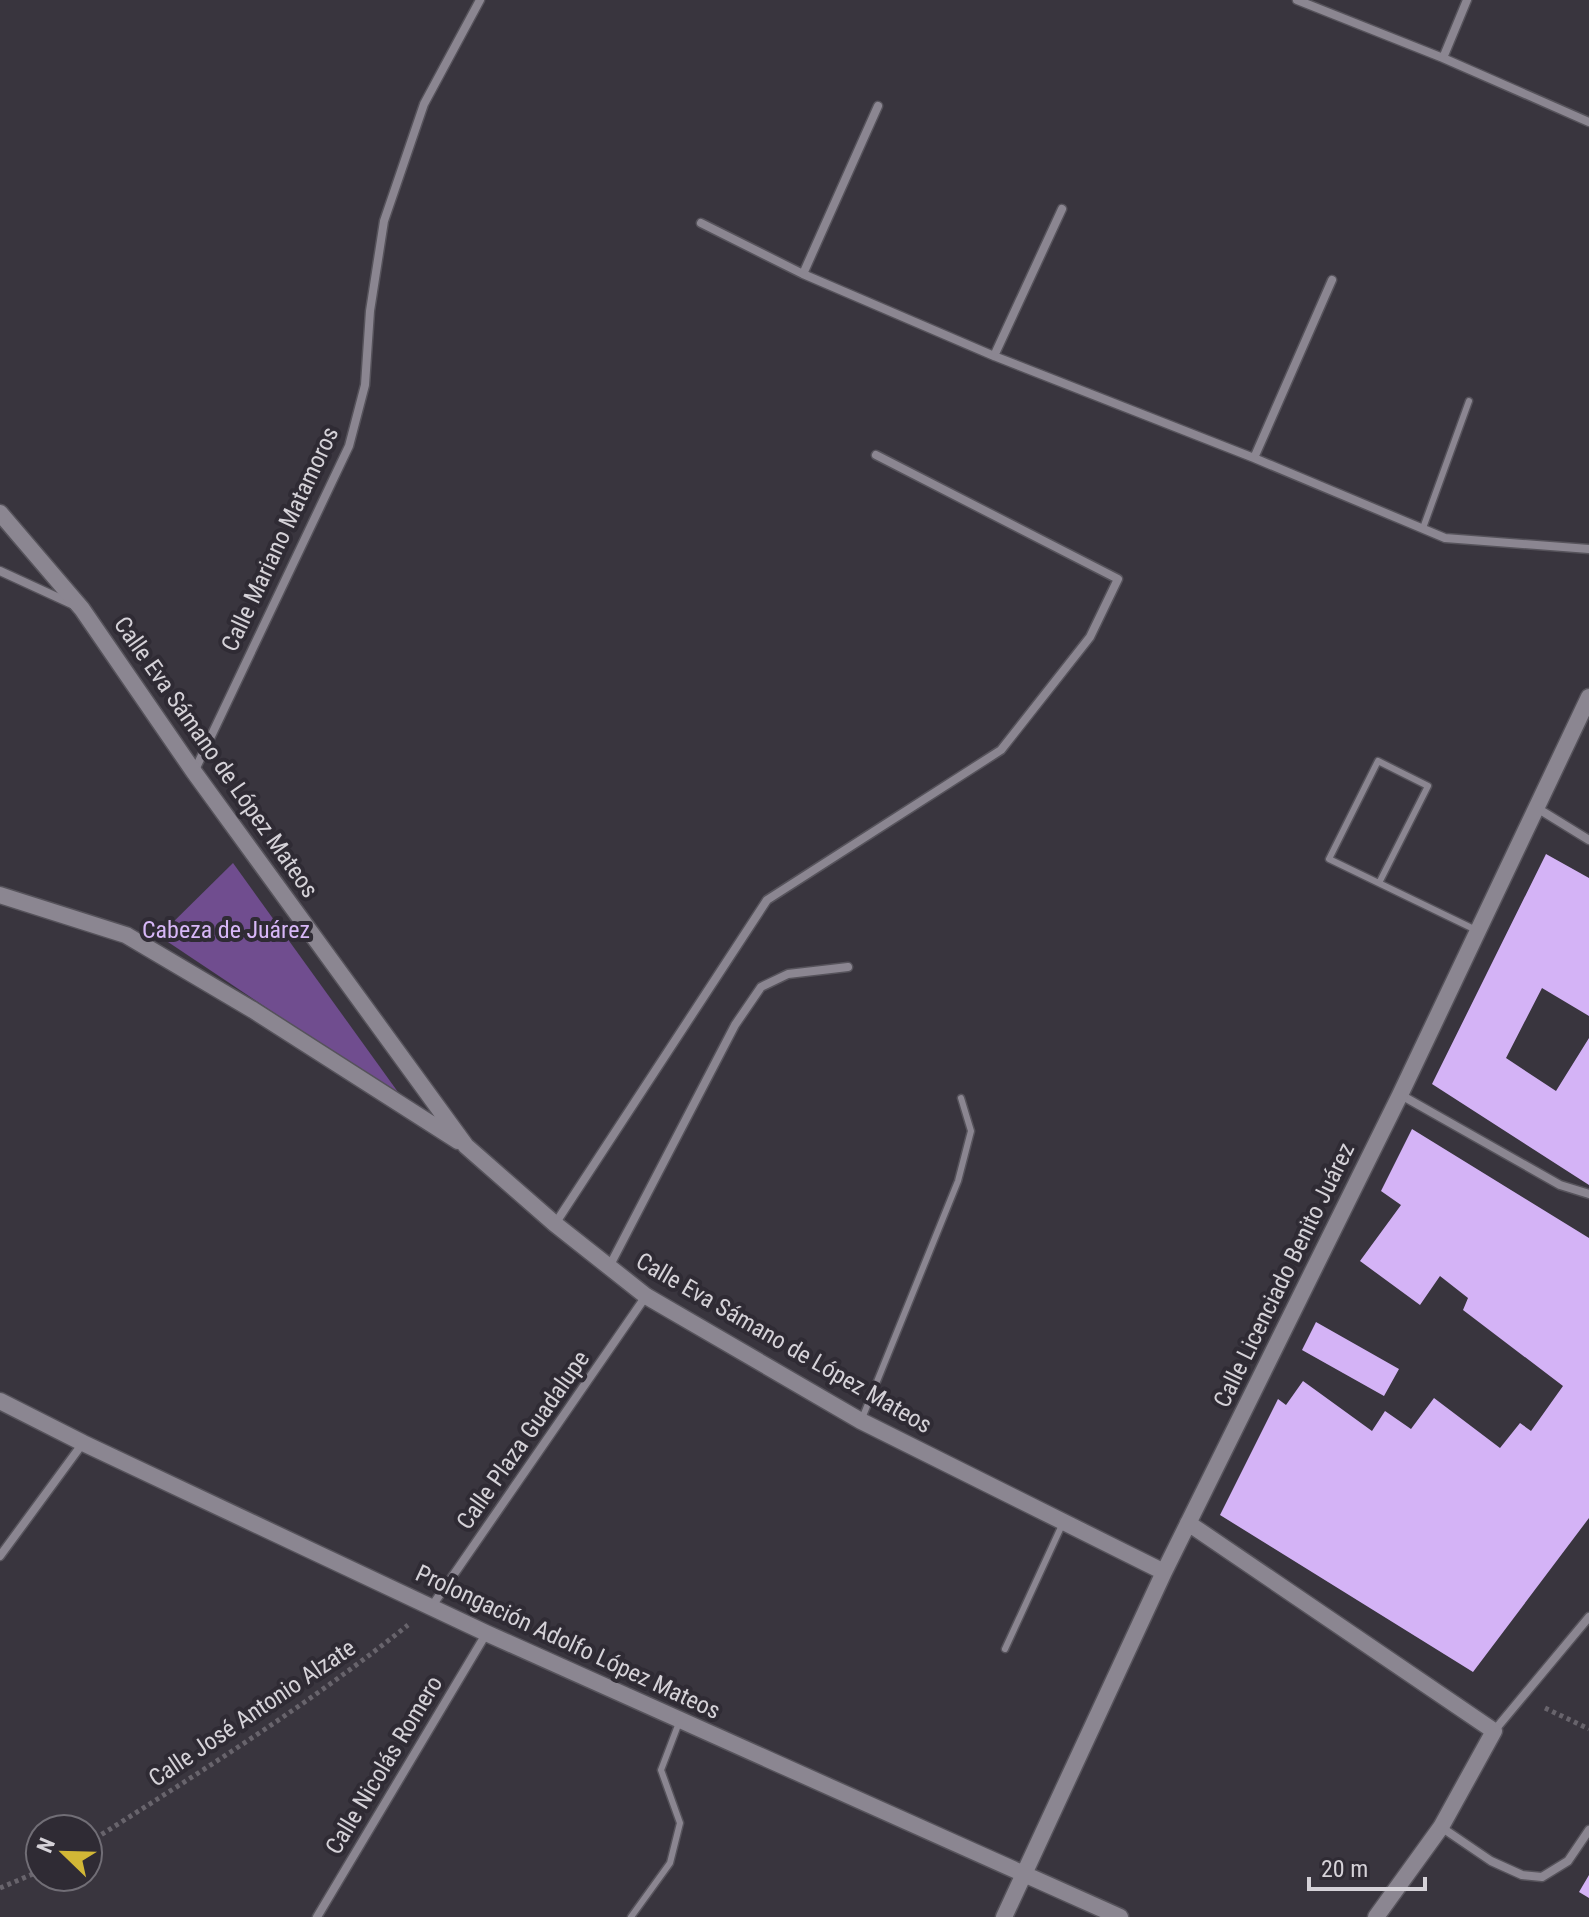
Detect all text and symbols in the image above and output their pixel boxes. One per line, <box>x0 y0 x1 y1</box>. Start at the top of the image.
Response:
street label: Calle Mariano Matamoros <box>216 422 344 656</box>
street label: Calle Eva Sámano de López Mateos <box>108 611 324 903</box>
park label: Cabeza de Juárez <box>142 916 310 944</box>
street label: Calle Licenciado Benito Juárez <box>1208 1138 1360 1412</box>
street label: Calle Eva Sámano de López Mateos <box>631 1247 937 1439</box>
street label: Calle Plaza Guadalupe <box>451 1345 595 1535</box>
street label: Prolongación Adolfo López Mateos <box>411 1559 725 1725</box>
street label: Calle José Antonio Alzate <box>143 1633 361 1793</box>
street label: Calle Nicolás Romero <box>320 1671 448 1859</box>
north arrow <box>24 1813 104 1893</box>
text: N <box>32 1834 60 1856</box>
scale bar <box>1309 1841 1425 1891</box>
text: 20 m <box>1321 1855 1368 1883</box>

